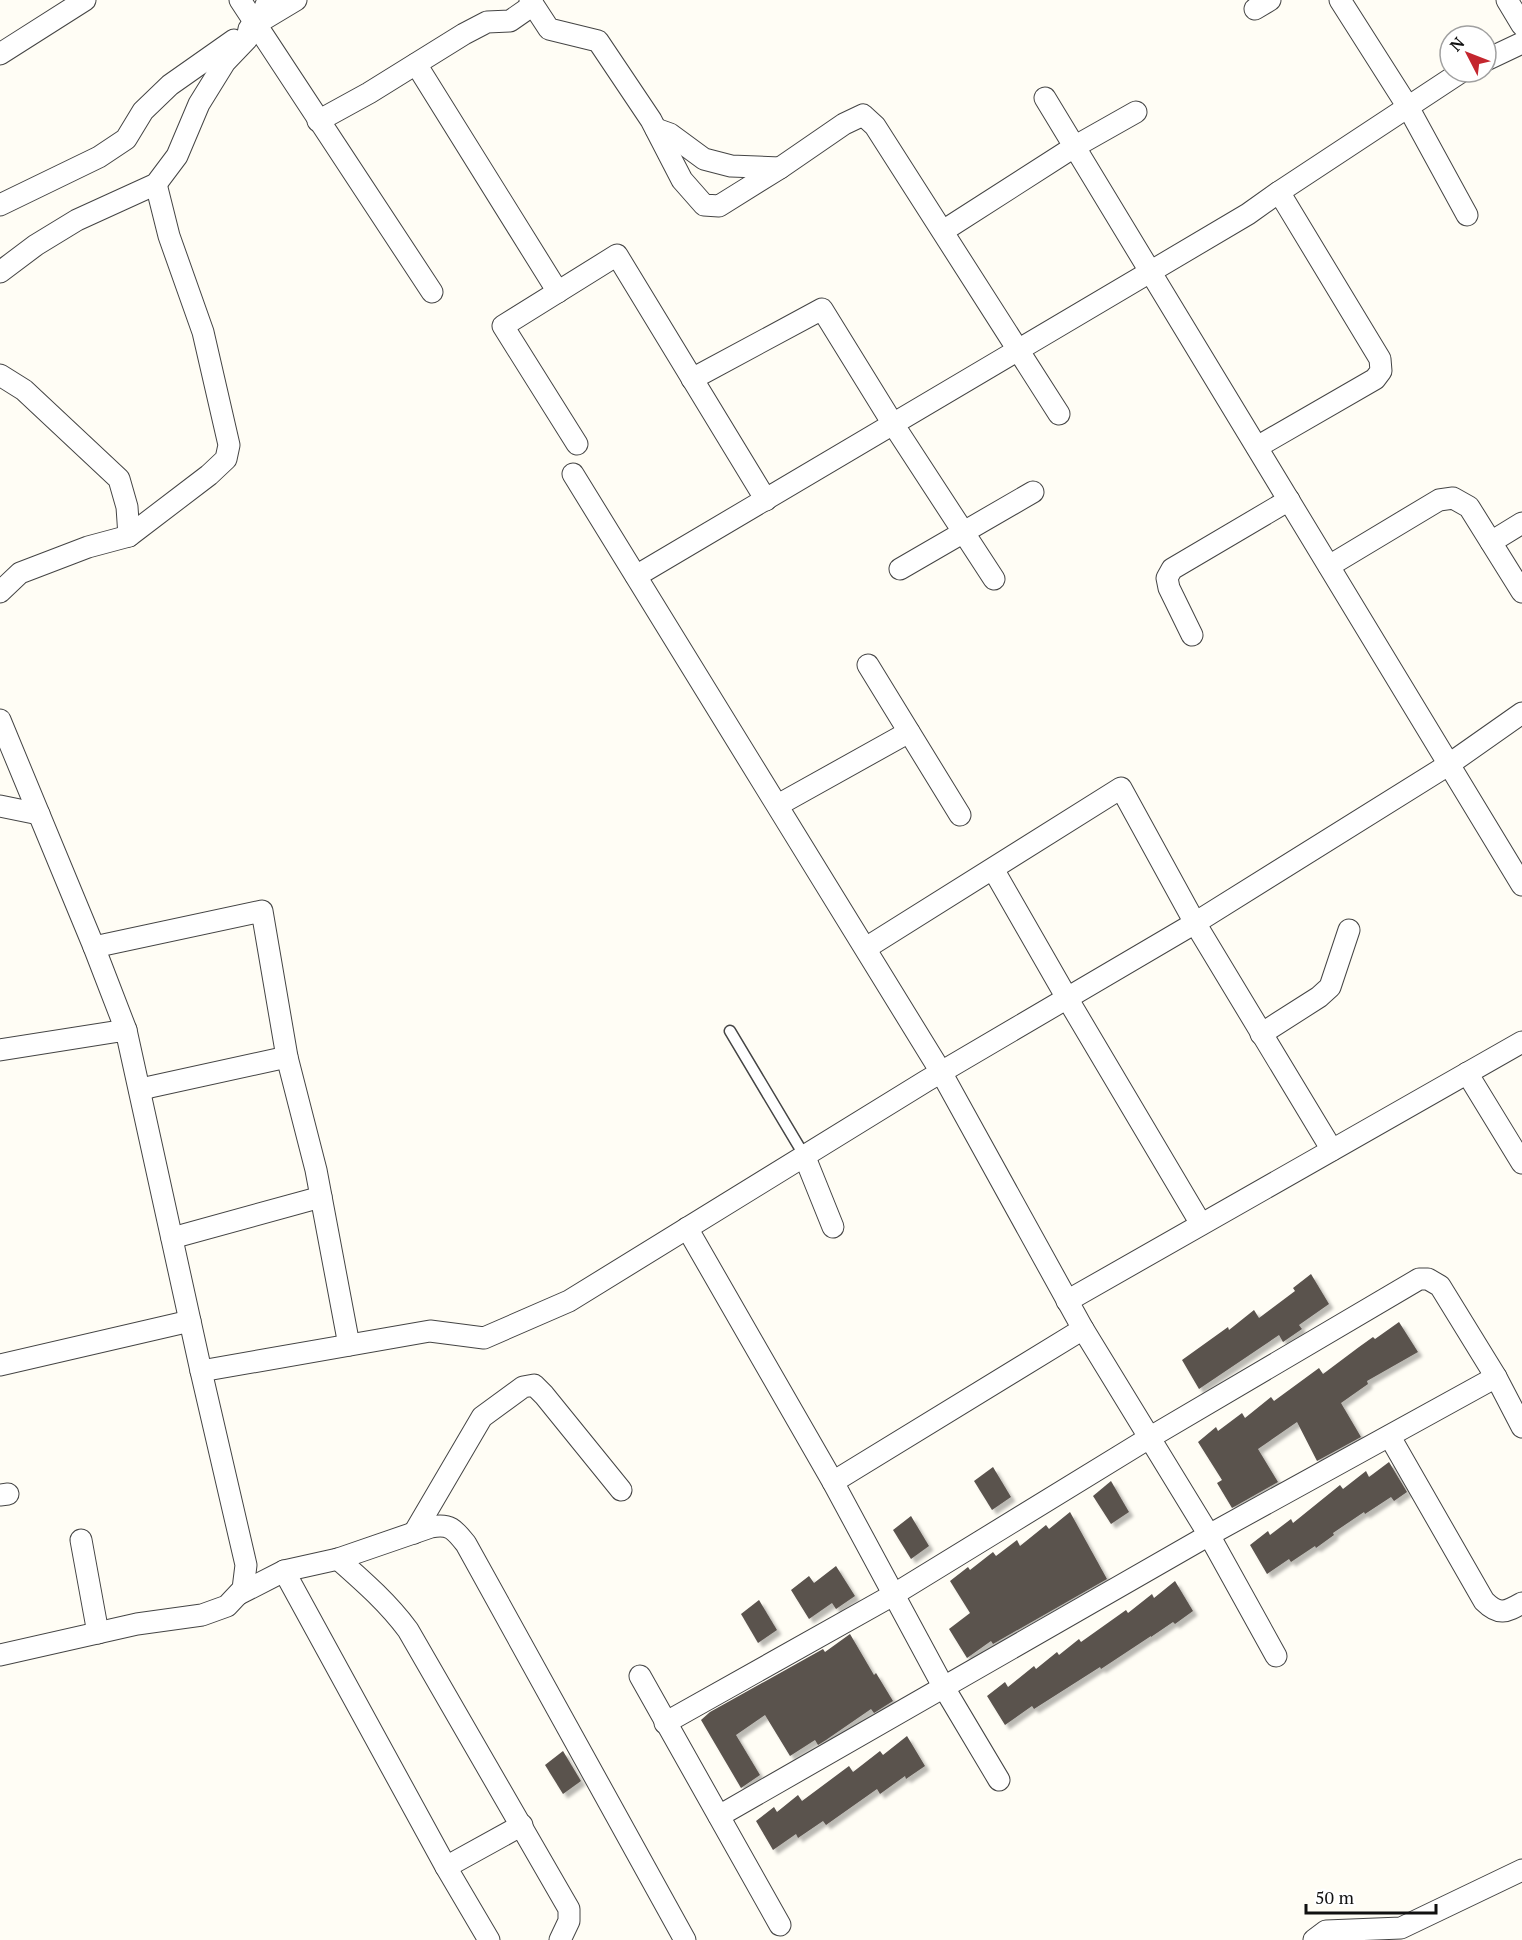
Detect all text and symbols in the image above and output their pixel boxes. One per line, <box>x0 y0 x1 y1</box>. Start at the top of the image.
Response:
north arrow <box>1438 24 1498 84</box>
text: N <box>1445 32 1469 56</box>
scale bar <box>1306 1877 1436 1915</box>
text: 50 m <box>1315 1885 1355 1909</box>

